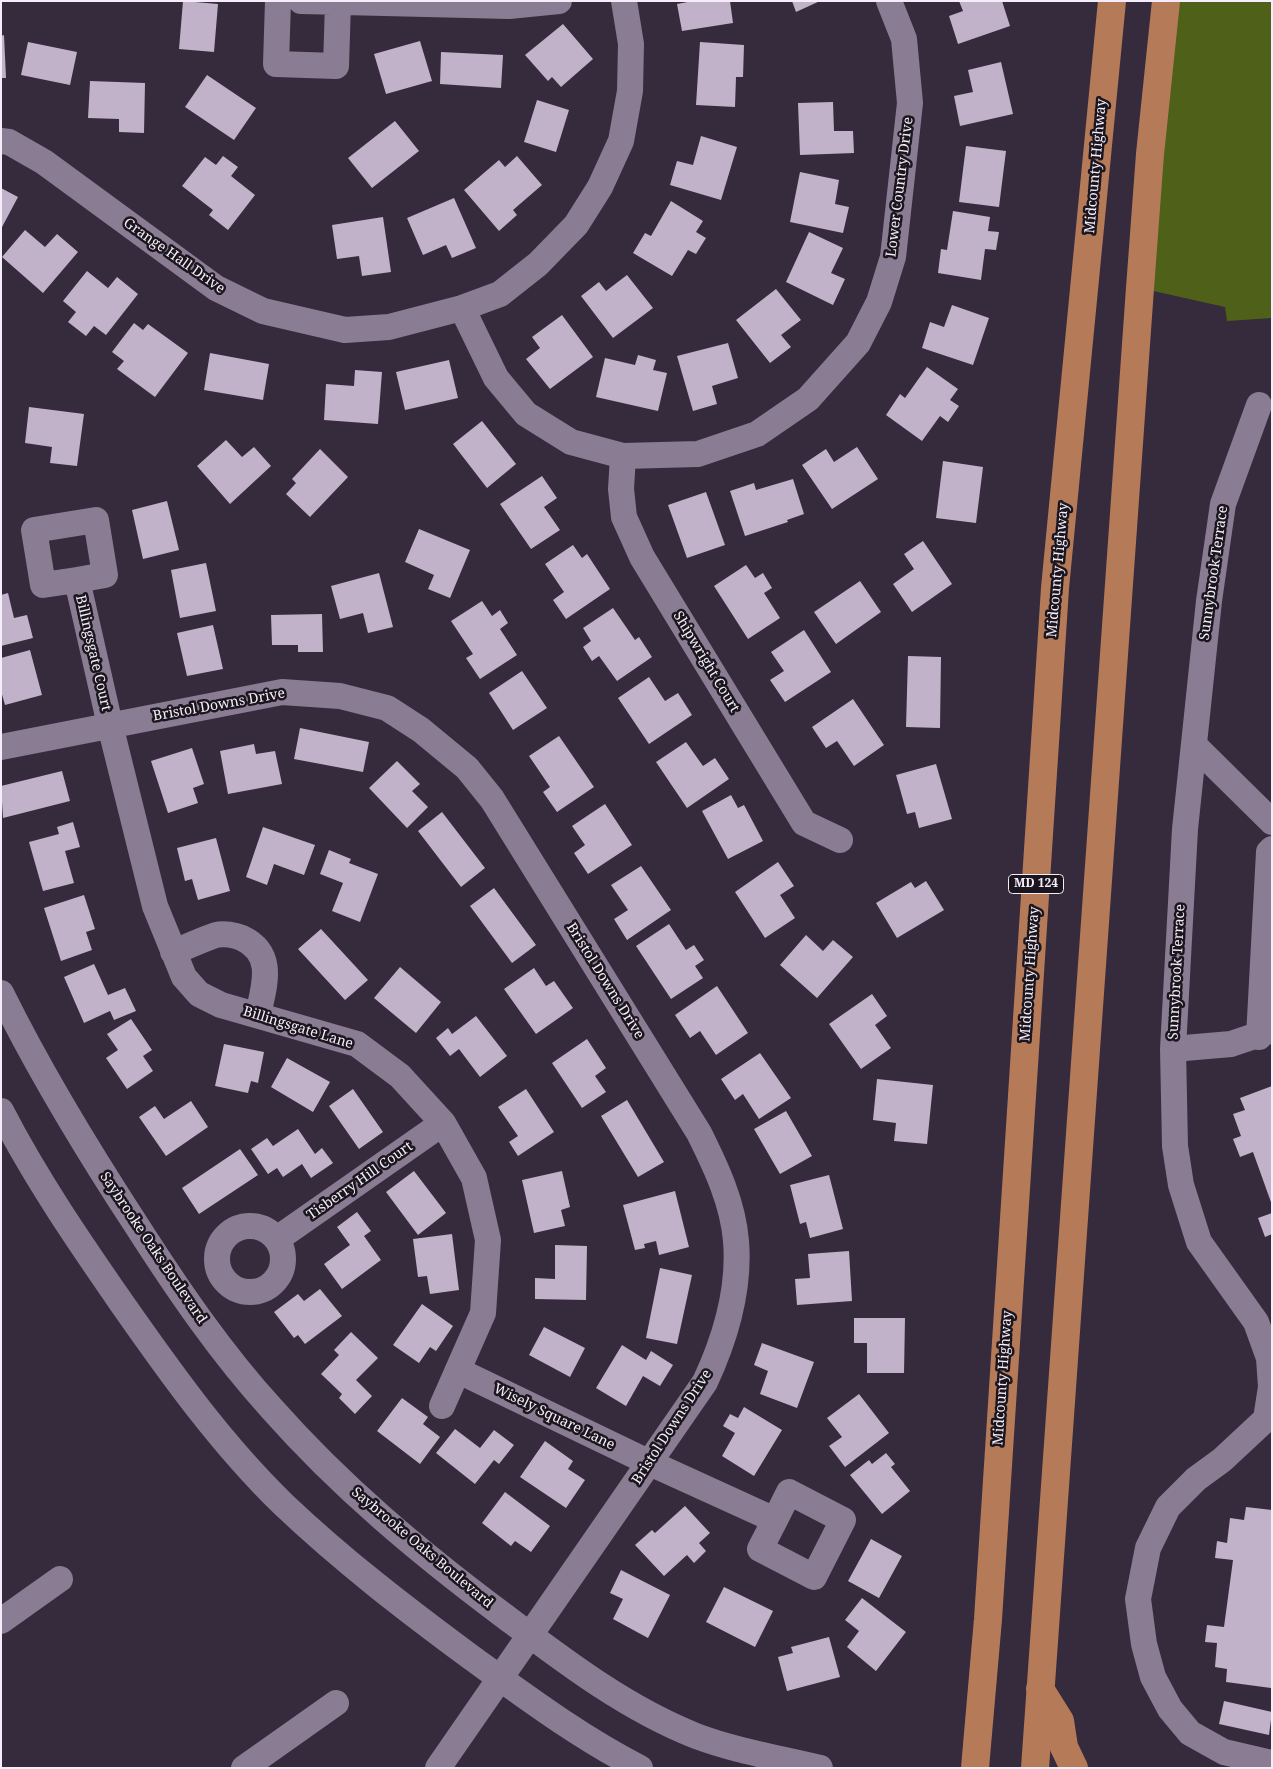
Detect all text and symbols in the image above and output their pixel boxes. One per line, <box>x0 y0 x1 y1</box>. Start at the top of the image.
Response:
street label: Midcounty Highway <box>1082 98 1110 234</box>
street label: Lower Country Drive <box>883 116 917 258</box>
street label: Grange Hall Drive <box>120 215 228 297</box>
street label: Midcounty Highway <box>1044 502 1072 638</box>
street label: Sunnybrook Terrace <box>1196 505 1232 641</box>
street label: Billingsgate Court <box>72 594 114 712</box>
street label: Shipwright Court <box>669 608 743 716</box>
street label: Bristol Downs Drive <box>152 685 286 725</box>
road number: MD 124 <box>1008 874 1064 894</box>
street label: Sunnybrook Terrace <box>1165 904 1189 1040</box>
street label: Midcounty Highway <box>1017 906 1043 1042</box>
street label: Bristol Downs Drive <box>562 920 648 1042</box>
street label: Billingsgate Lane <box>241 1003 355 1053</box>
street label: Tisberry Hill Court <box>304 1138 416 1224</box>
street label: Saybrooke Oaks Boulevard <box>96 1169 210 1327</box>
street label: Midcounty Highway <box>990 1310 1016 1446</box>
street label: Bristol Downs Drive <box>629 1366 715 1488</box>
street label: Wisely Square Lane <box>491 1380 617 1454</box>
street label: Saybrooke Oaks Boulevard <box>348 1484 496 1612</box>

